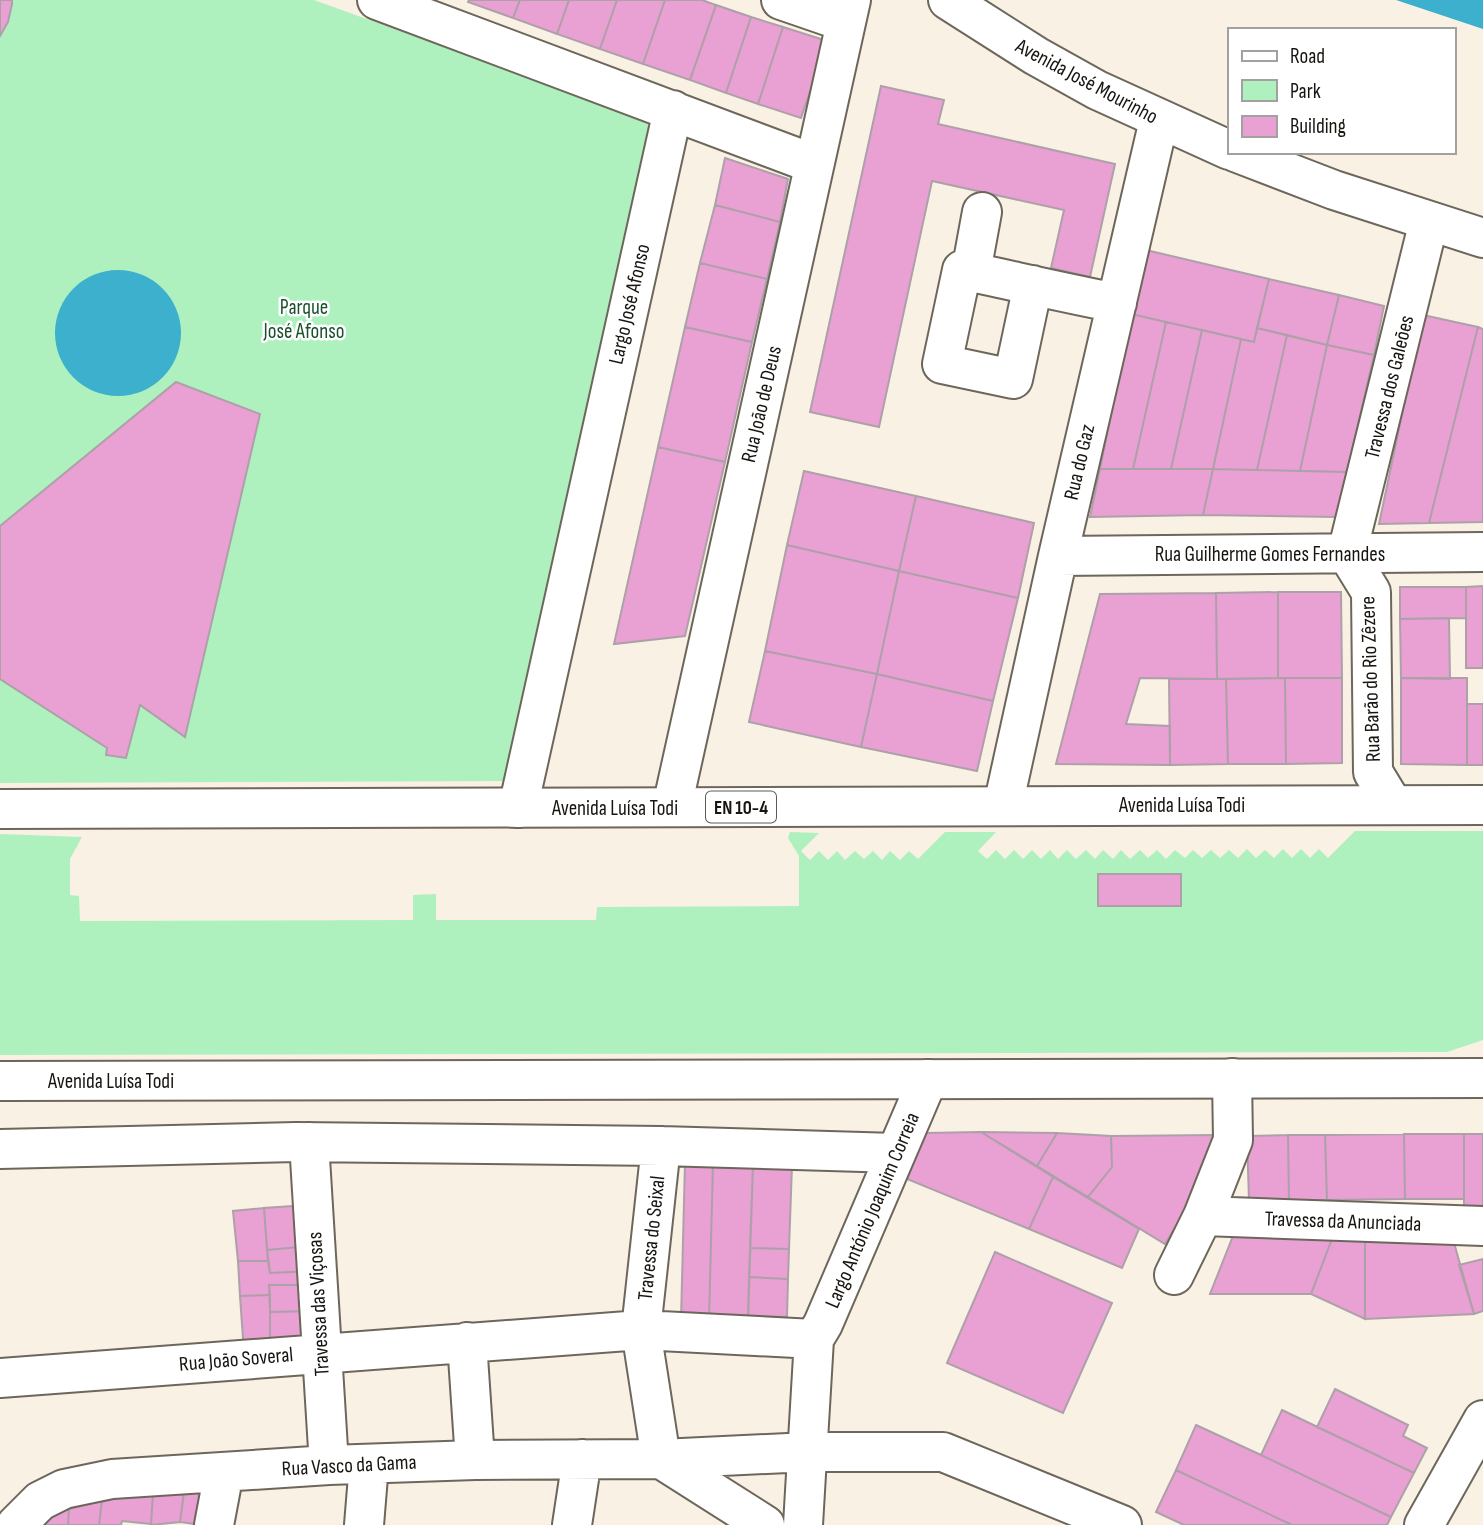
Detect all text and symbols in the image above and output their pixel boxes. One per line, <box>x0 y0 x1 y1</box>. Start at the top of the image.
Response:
legend <box>1228 28 1455 154</box>
street label: Avenida José Mourinho <box>1011 33 1162 129</box>
text: Road <box>1290 44 1325 69</box>
text: Park <box>1290 79 1321 104</box>
text: Building <box>1290 114 1346 139</box>
street label: Largo José Afonso <box>604 242 655 367</box>
park label: Parque José Afonso <box>263 295 344 344</box>
street label: Travessa dos Galeões <box>1360 313 1419 461</box>
street label: Rua João de Deus <box>736 343 787 465</box>
street label: Rua do Gaz <box>1059 421 1100 502</box>
street label: Rua Guilherme Gomes Fernandes <box>1155 542 1385 567</box>
street label: Rua Barão do Rio Zêzere <box>1355 595 1386 762</box>
road number: EN 10-4 <box>706 792 776 822</box>
street label: Avenida Luísa Todi <box>1118 793 1245 818</box>
street label: Avenida Luísa Todi <box>551 796 678 821</box>
street label: Avenida Luísa Todi <box>47 1069 174 1094</box>
street label: Largo António Joaquim Correia <box>820 1109 925 1312</box>
street label: Travessa do Seixal <box>633 1175 670 1302</box>
street label: Travessa da Anunciada <box>1264 1206 1422 1237</box>
street label: Travessa das Viçosas <box>302 1231 335 1377</box>
street label: Rua João Soveral <box>178 1342 294 1377</box>
street label: Rua Vasco da Gama <box>281 1449 417 1482</box>

